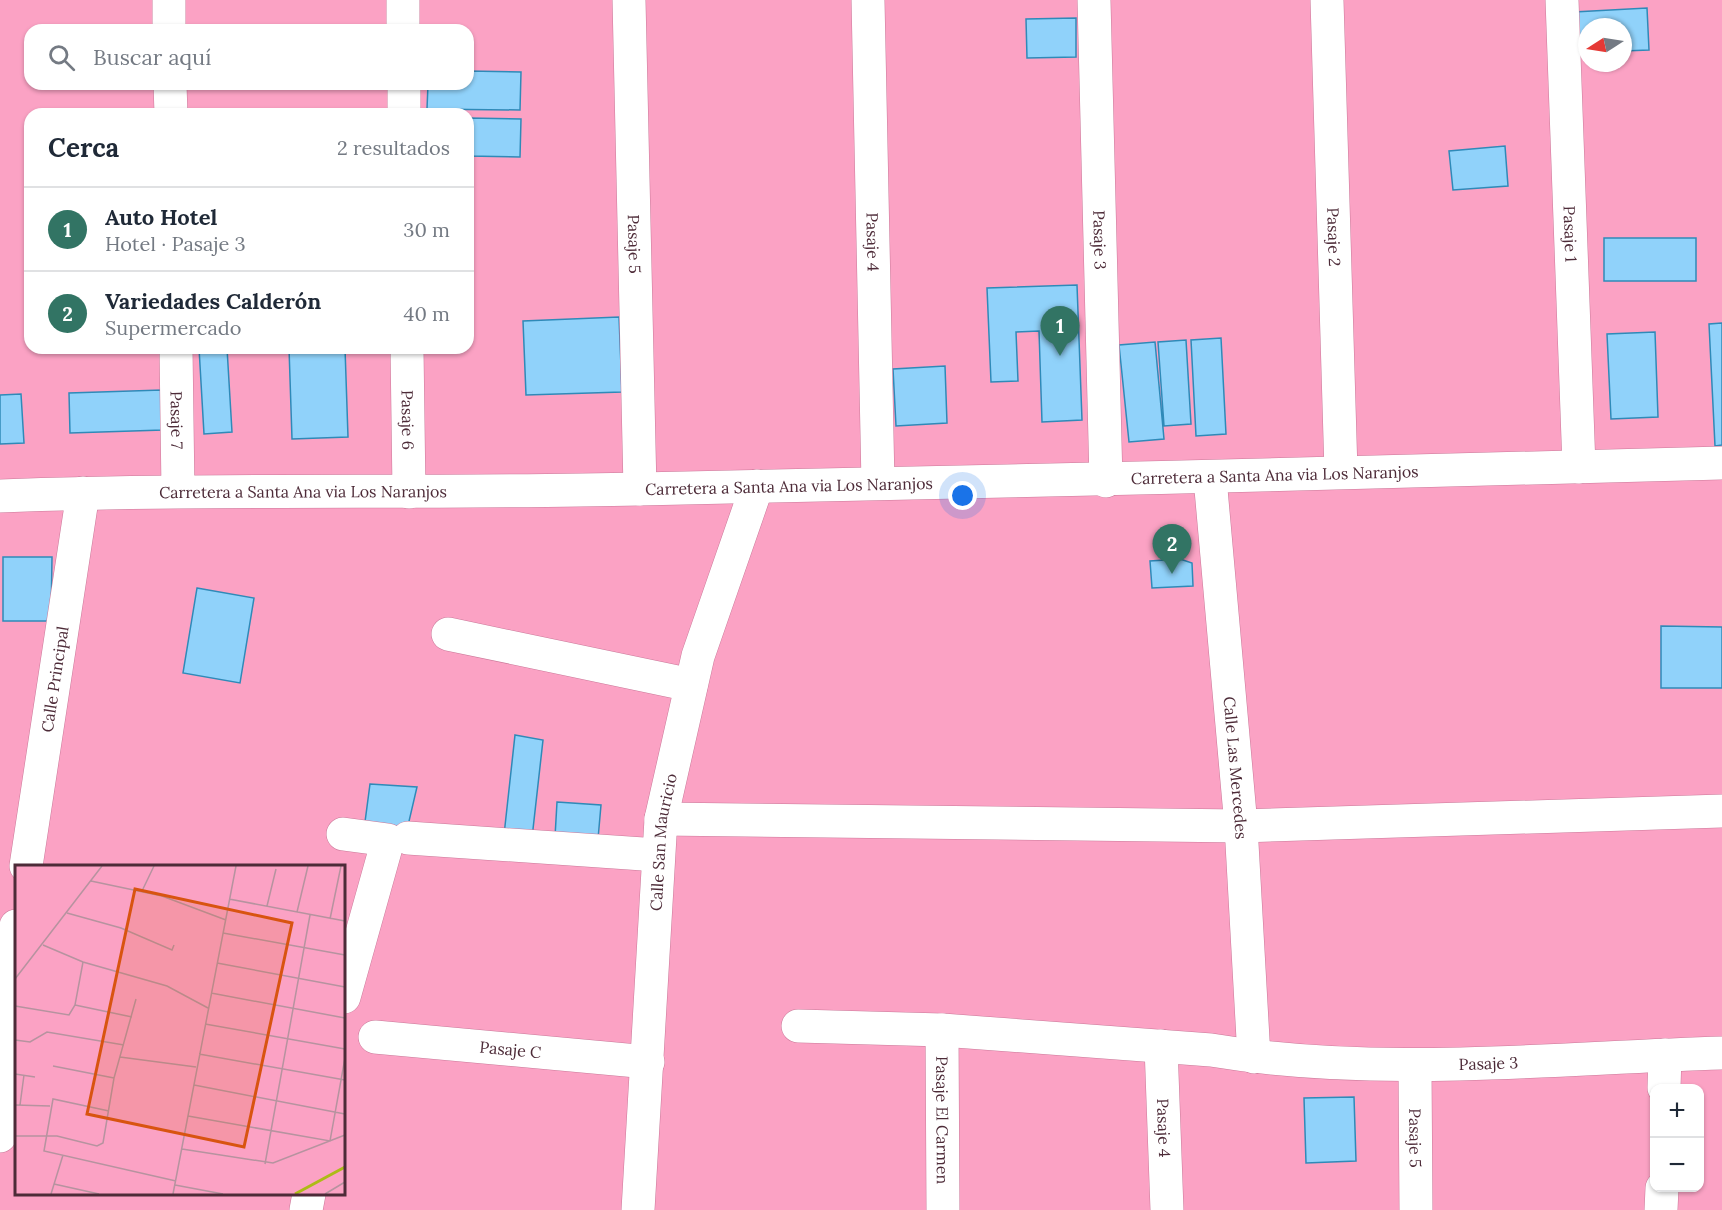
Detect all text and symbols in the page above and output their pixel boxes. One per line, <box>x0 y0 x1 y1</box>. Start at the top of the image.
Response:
north arrow <box>1578 18 1632 72</box>
search box <box>24 24 474 90</box>
icon: search <box>45 41 78 74</box>
text: Buscar aquí <box>93 43 211 71</box>
text: Cerca <box>48 131 119 164</box>
text: 2 resultados <box>337 135 450 160</box>
text: Auto Hotel <box>105 203 218 231</box>
street label: Pasaje 1 <box>1559 205 1582 263</box>
street label: Pasaje 2 <box>1323 207 1345 267</box>
street label: Pasaje 3 <box>1089 210 1111 270</box>
street label: Pasaje 4 <box>862 212 884 272</box>
street label: Pasaje 5 <box>624 214 645 274</box>
text: 1 <box>63 217 72 242</box>
text: 30 m <box>403 217 450 242</box>
text: Hotel · Pasaje 3 <box>105 231 246 256</box>
text: Variedades Calderón <box>105 287 321 315</box>
text: 2 <box>62 301 73 326</box>
text: 40 m <box>404 301 450 326</box>
pin: 1 <box>1040 306 1080 356</box>
text: Supermercado <box>105 315 241 340</box>
street label: Pasaje 6 <box>398 390 418 450</box>
street label: Pasaje 7 <box>167 391 187 450</box>
street label: Carretera a Santa Ana via Los Naranjos <box>1131 461 1419 488</box>
street label: Carretera a Santa Ana via Los Naranjos <box>645 473 933 499</box>
street label: Carretera a Santa Ana via Los Naranjos <box>159 481 447 502</box>
your location <box>948 481 977 510</box>
pin: 2 <box>1152 524 1192 574</box>
street label: Calle Principal <box>37 625 73 734</box>
street label: Calle Las Mercedes <box>1219 696 1252 840</box>
street label: Calle San Mauricio <box>646 771 681 911</box>
inset map <box>15 865 345 1195</box>
street label: Pasaje C <box>479 1037 542 1062</box>
street label: Pasaje 3 <box>1458 1052 1519 1074</box>
street label: Pasaje El Carmen <box>932 1056 953 1184</box>
map controls <box>1650 1084 1704 1192</box>
button: + <box>1650 1084 1704 1138</box>
street label: Pasaje 4 <box>1153 1098 1175 1158</box>
street label: Pasaje 5 <box>1405 1108 1426 1168</box>
button: − <box>1650 1138 1704 1192</box>

